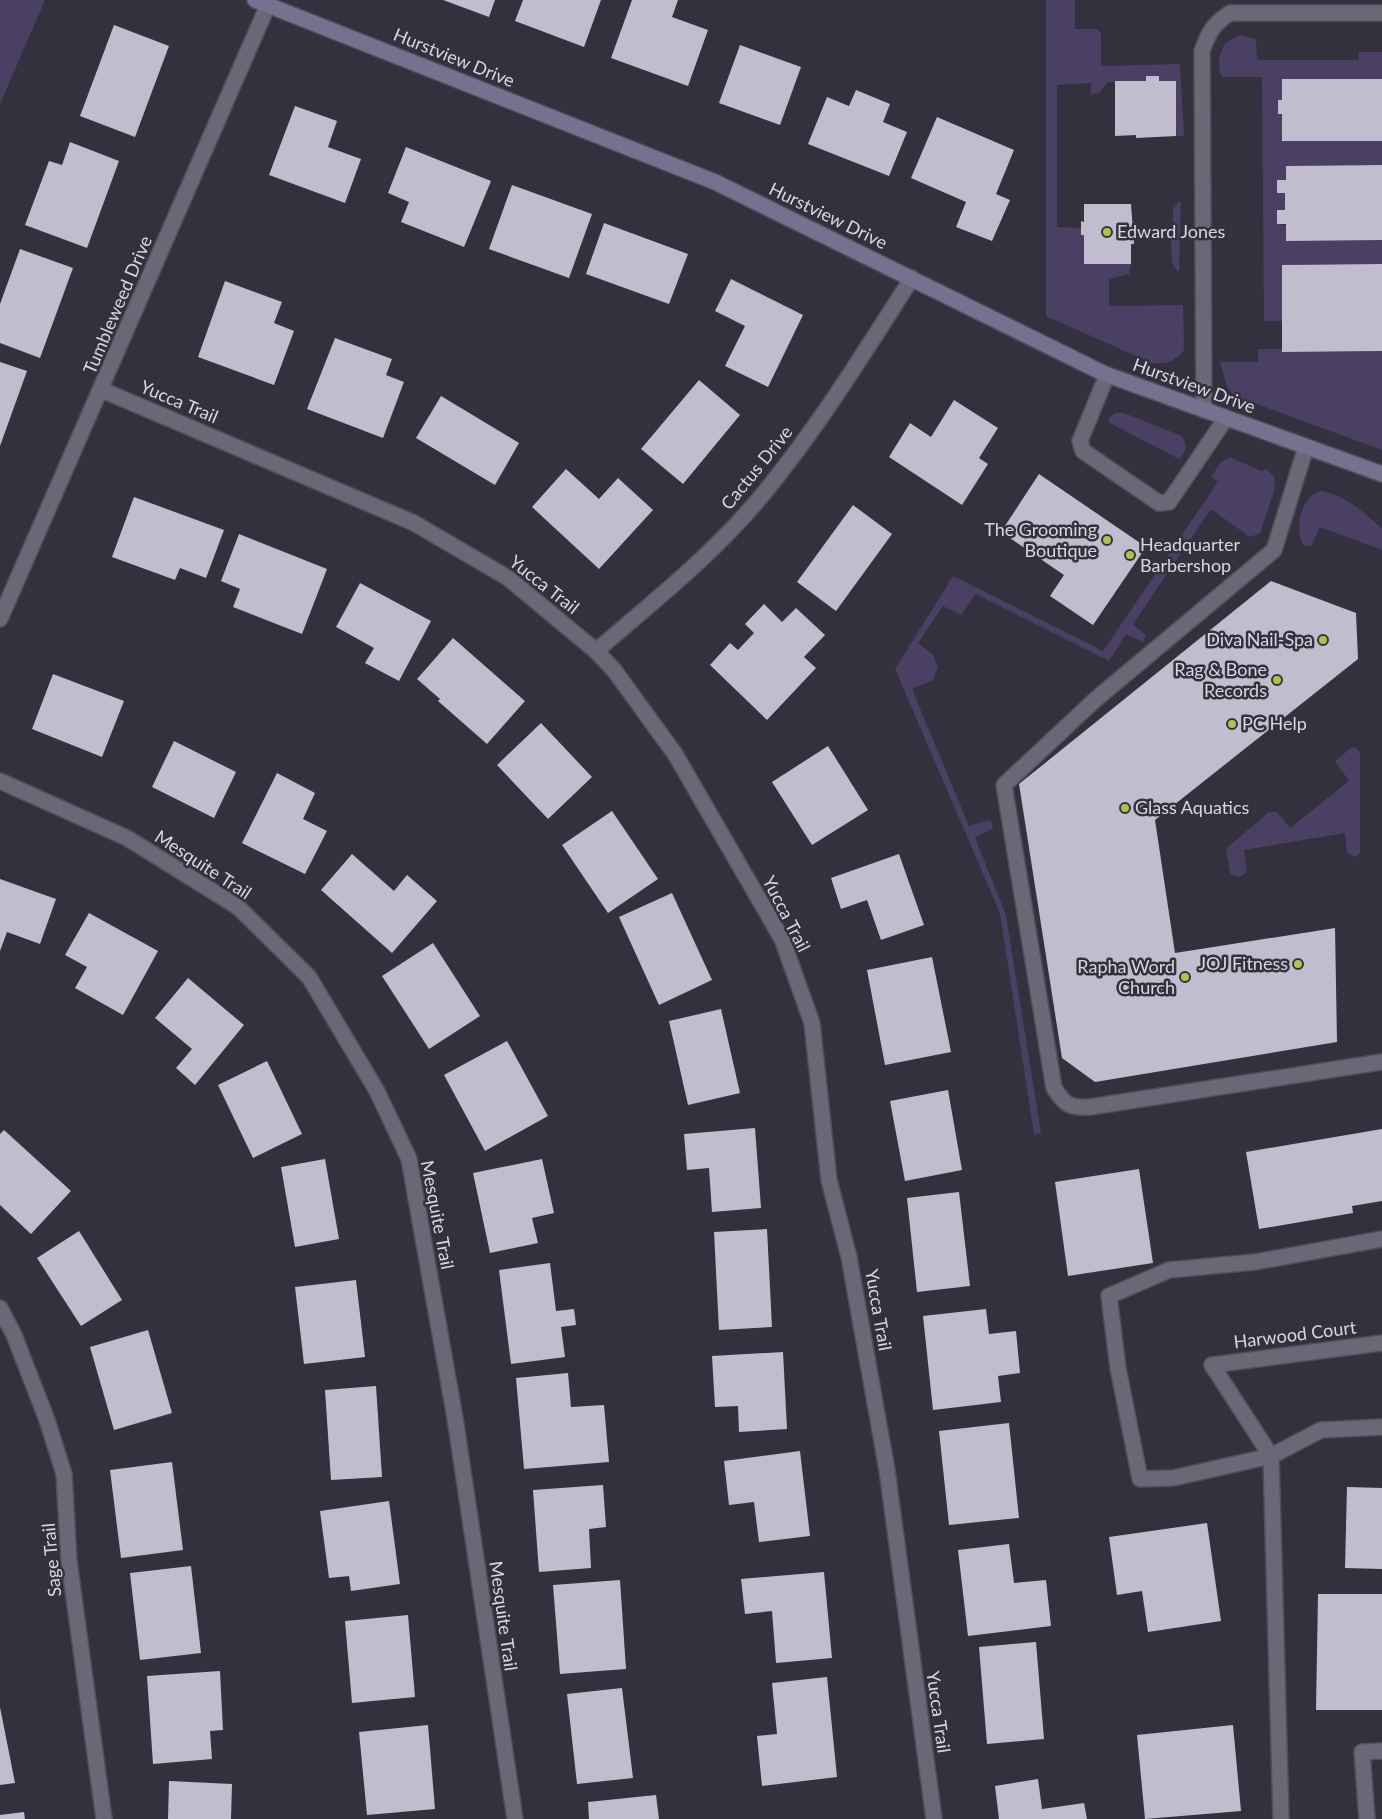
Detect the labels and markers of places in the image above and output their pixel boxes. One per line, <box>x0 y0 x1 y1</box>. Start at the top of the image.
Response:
place label: Edward Jones <box>1117 220 1225 242</box>
marker: Edward Jones <box>1101 226 1113 238</box>
place label: The Grooming Boutique <box>984 518 1097 561</box>
place label: Headquarter Barbershop <box>1140 533 1241 576</box>
marker: The Grooming Boutique <box>1101 534 1113 546</box>
marker: Headquarter Barbershop <box>1124 549 1136 561</box>
place label: Diva Nail-Spa <box>1206 628 1313 650</box>
marker: Diva Nail-Spa <box>1317 634 1329 646</box>
place label: Rag & Bone Records <box>1174 658 1267 701</box>
marker: Rag & Bone Records <box>1271 674 1283 686</box>
place label: PC Help <box>1242 712 1307 734</box>
marker: PC Help <box>1226 718 1238 730</box>
place label: Glass Aquatics <box>1135 796 1249 818</box>
marker: Glass Aquatics <box>1119 802 1131 814</box>
place label: JOJ Fitness <box>1198 952 1288 974</box>
place label: Rapha Word Church <box>1077 955 1175 998</box>
marker: JOJ Fitness <box>1292 958 1304 970</box>
marker: Rapha Word Church <box>1179 971 1191 983</box>

